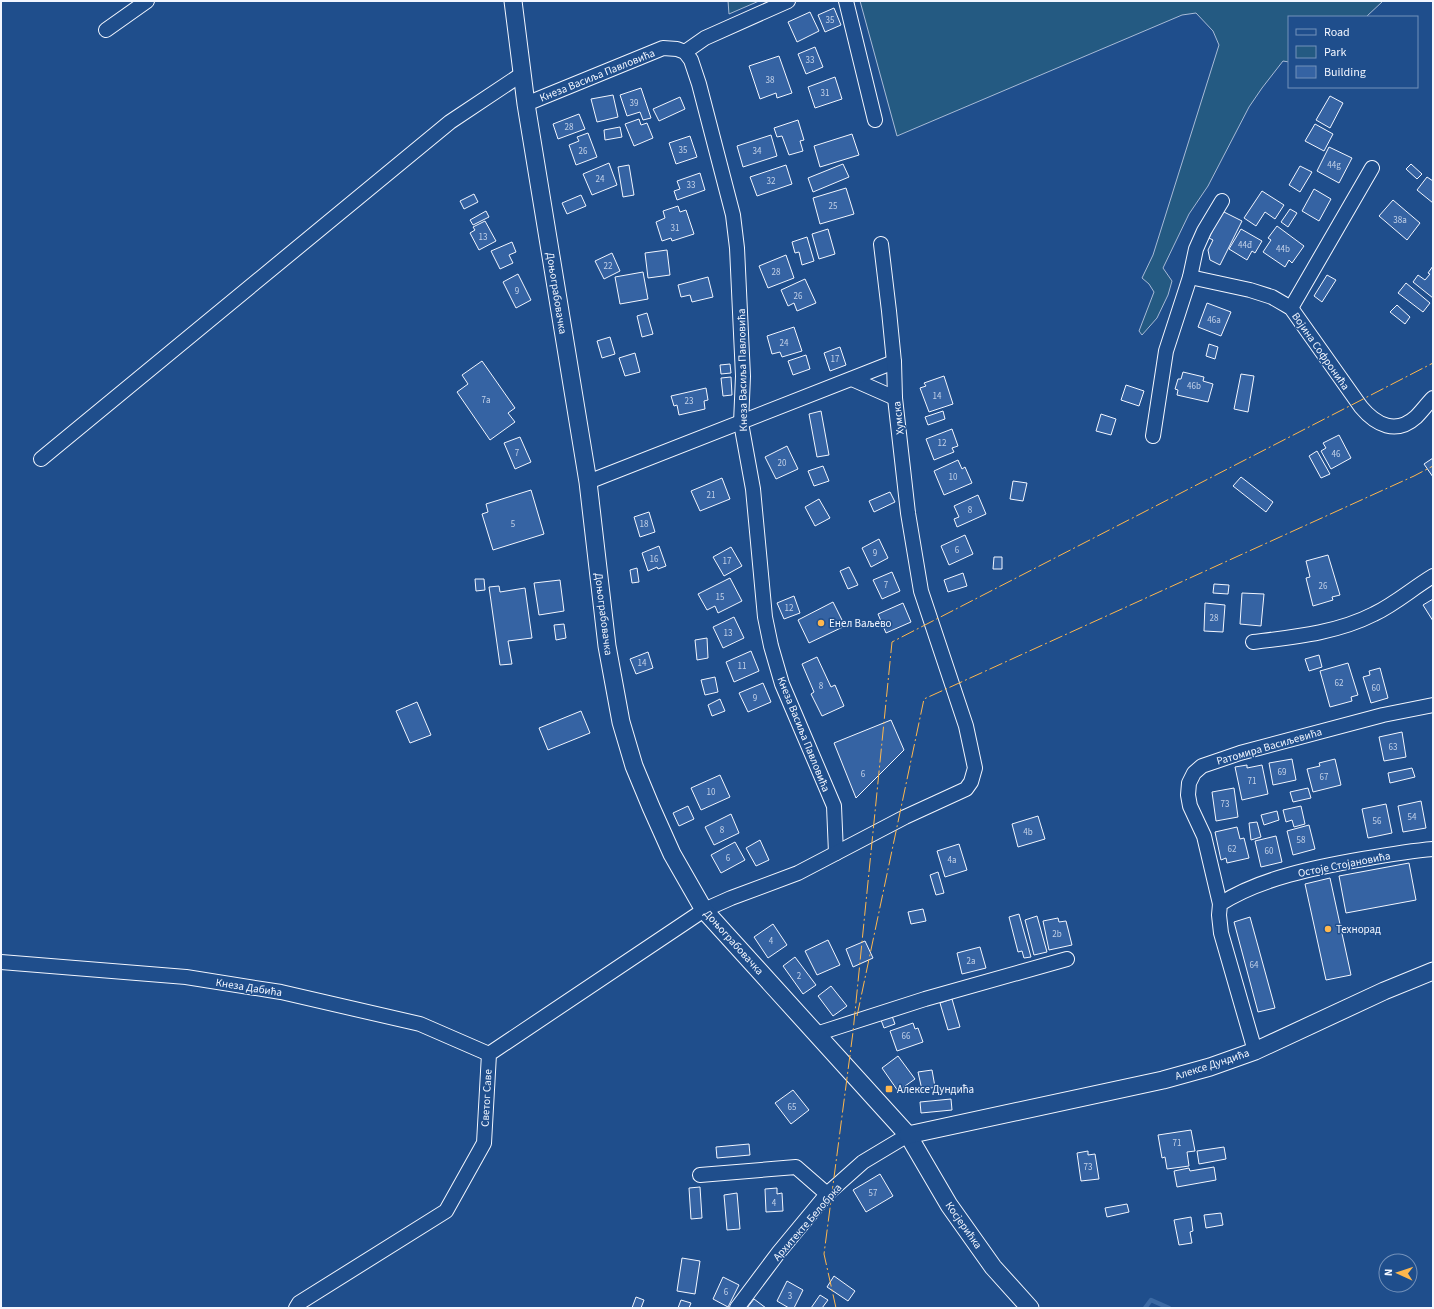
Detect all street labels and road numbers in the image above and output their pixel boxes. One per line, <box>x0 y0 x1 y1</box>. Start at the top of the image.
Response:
street label: Кнеза Васиља Павловића <box>537 45 657 105</box>
street label: Доњограбовачка <box>543 251 570 335</box>
street label: Кнеза Васиља Павловића <box>734 308 751 432</box>
street label: Војина Софронића <box>1288 309 1353 393</box>
street label: Хумска <box>889 401 908 435</box>
street label: Доњограбовачка <box>591 572 616 656</box>
street label: Кнеза Васиља Павловића <box>774 674 834 794</box>
street label: Ратомира Васиљевића <box>1215 724 1324 769</box>
street label: Остоје Стојановића <box>1297 848 1392 881</box>
street label: Доњограбовачка <box>700 906 767 978</box>
street label: Кнеза Дабића <box>215 975 283 1000</box>
street label: Алексе Дундића <box>1173 1045 1251 1084</box>
street label: Светог Саве <box>478 1068 496 1127</box>
street label: Архитекте Белобрка <box>770 1180 845 1264</box>
street label: Косјерићка <box>942 1199 985 1252</box>

